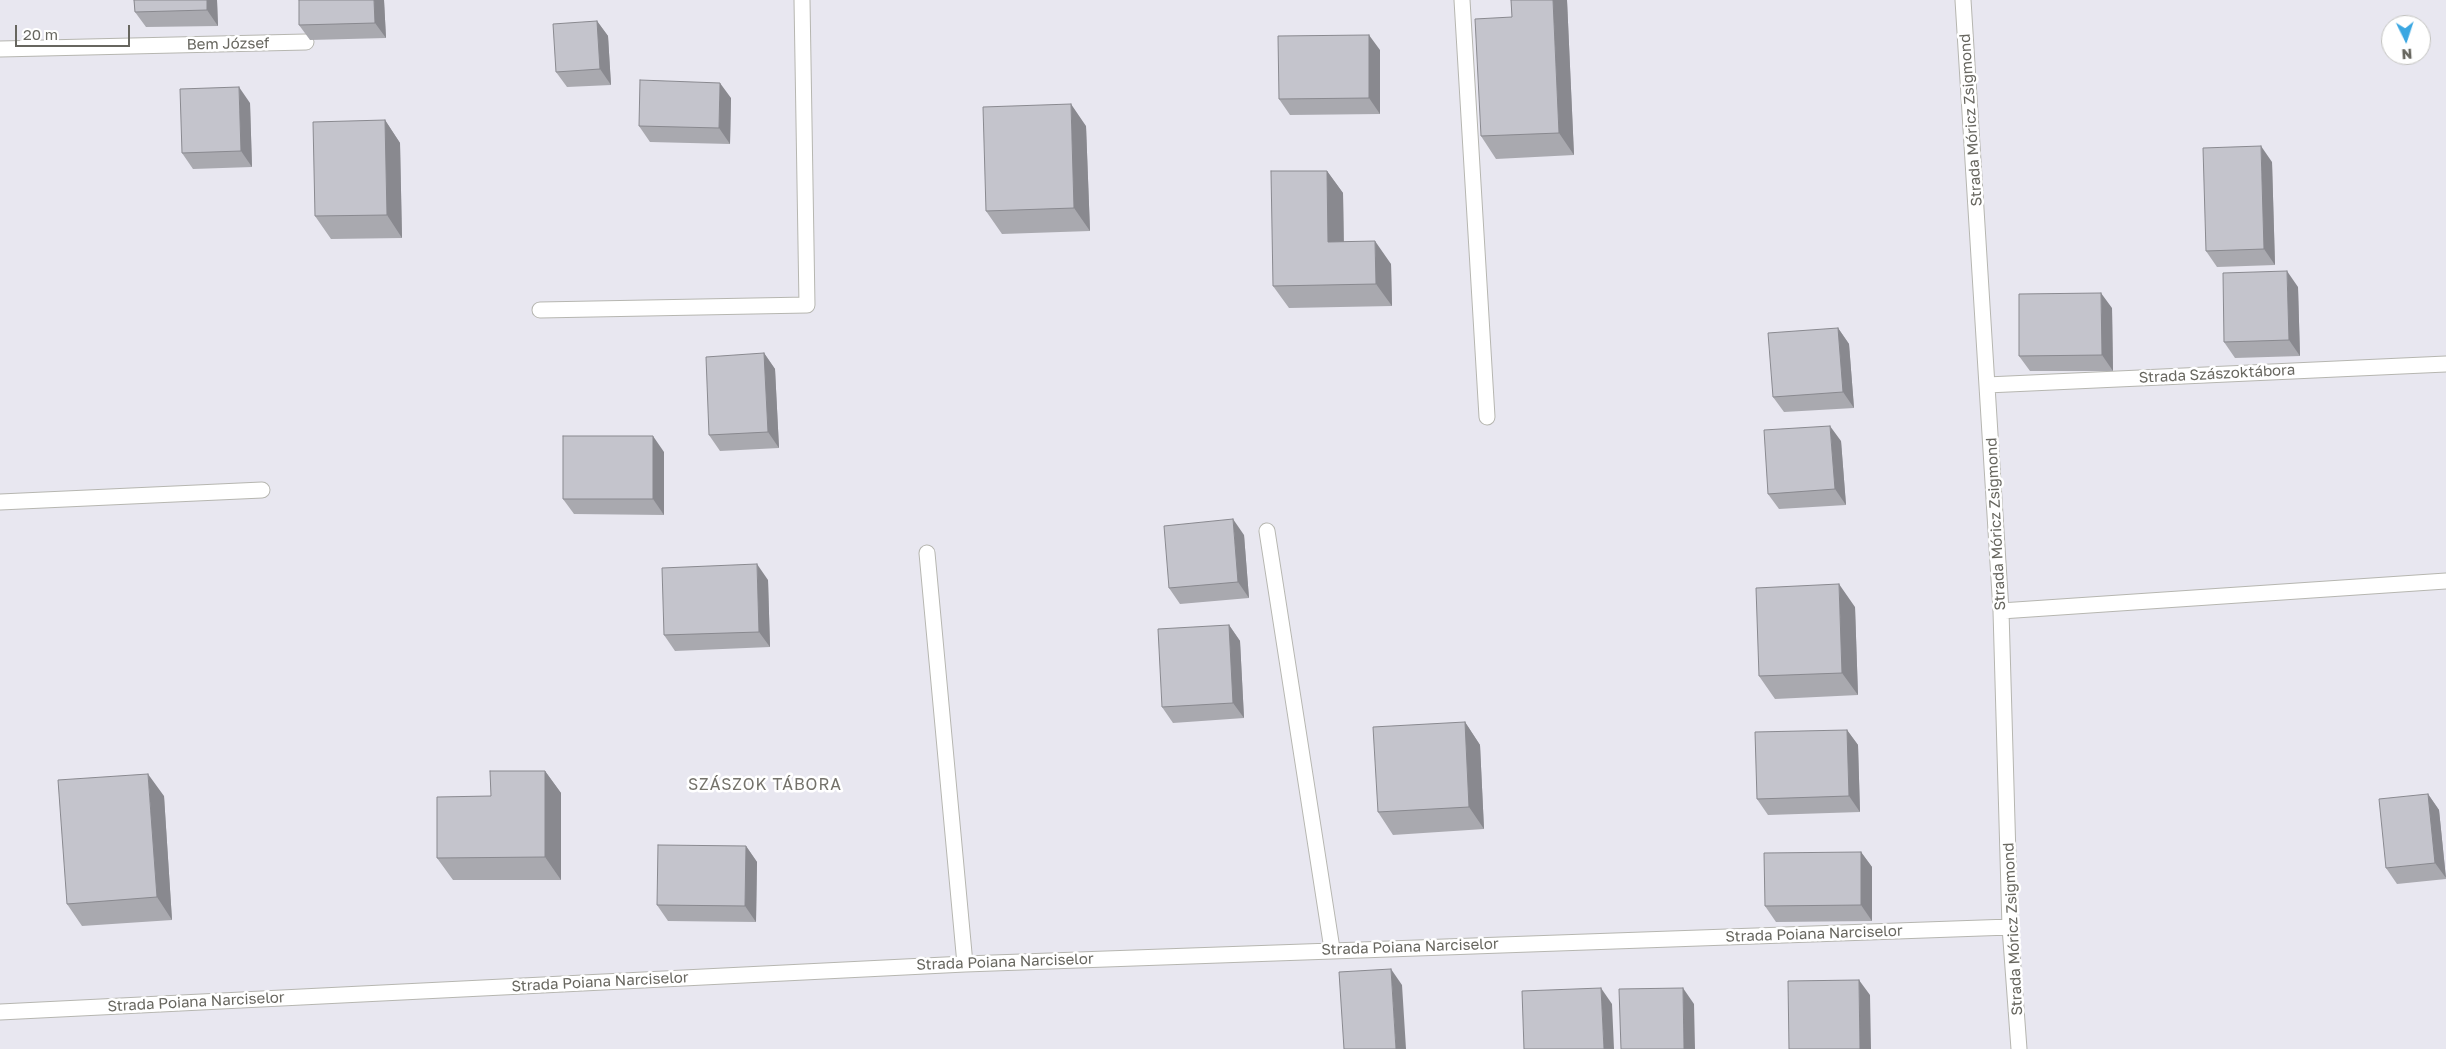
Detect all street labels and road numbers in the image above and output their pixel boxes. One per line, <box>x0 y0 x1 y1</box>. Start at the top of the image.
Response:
street label: Strada Móricz Zsigmond <box>1956 33 1986 207</box>
street label: Bem József <box>186 34 270 54</box>
street label: Strada Szászoktábora <box>2138 361 2296 387</box>
street label: Strada Móricz Zsigmond <box>1982 437 2010 611</box>
street label: Strada Móricz Zsigmond <box>1999 842 2027 1016</box>
street label: Strada Poiana Narciselor <box>1725 922 1903 946</box>
street label: Strada Poiana Narciselor <box>1321 935 1499 959</box>
street label: Strada Poiana Narciselor <box>916 950 1094 974</box>
street label: Strada Poiana Narciselor <box>511 968 689 996</box>
street label: Strada Poiana Narciselor <box>107 988 285 1016</box>

